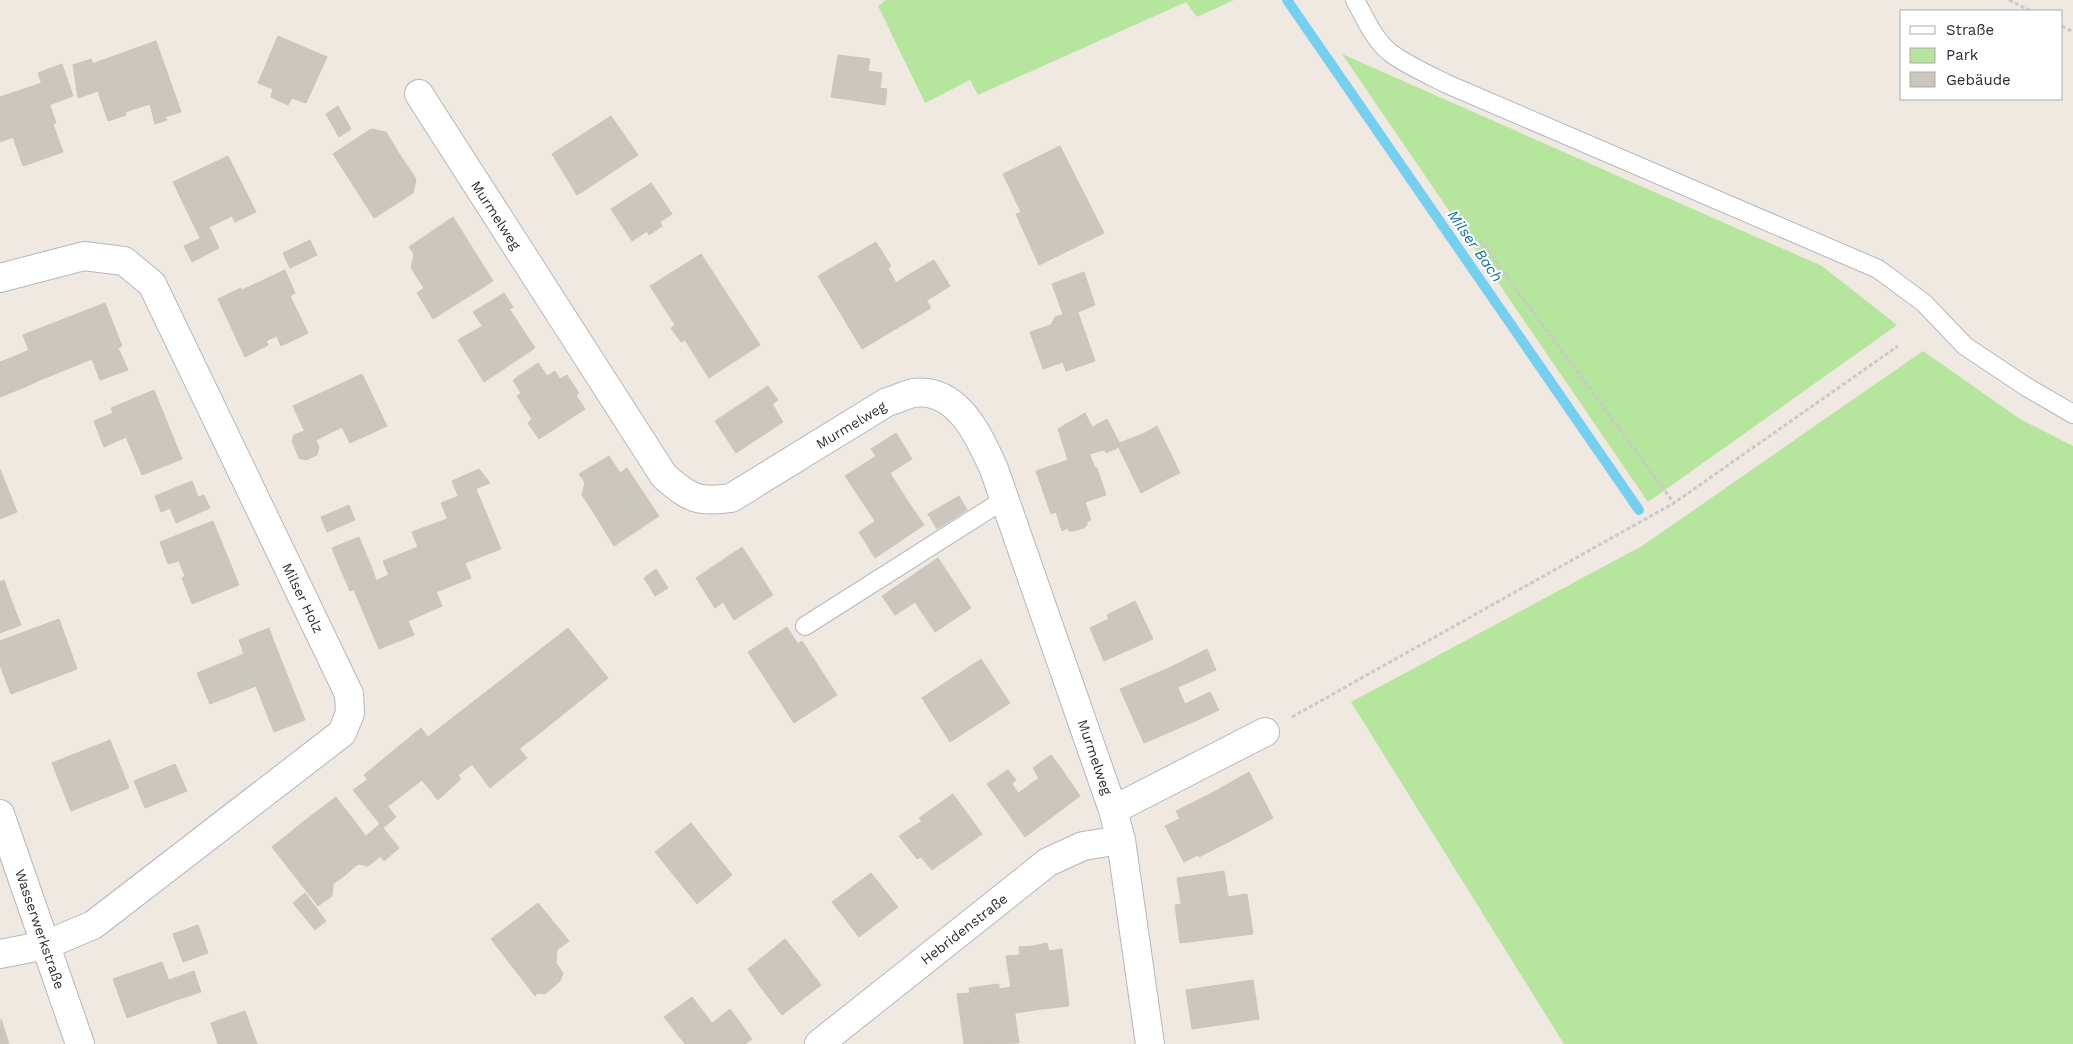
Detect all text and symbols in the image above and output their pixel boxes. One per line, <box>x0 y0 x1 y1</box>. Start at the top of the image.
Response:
legend <box>1900 10 2063 100</box>
text: Straße <box>1946 21 1994 39</box>
text: Park <box>1946 46 1979 64</box>
text: Gebäude <box>1946 71 2011 89</box>
street label: Murmelweg <box>468 178 524 253</box>
water label: Milser Bach <box>1444 207 1506 285</box>
street label: Murmelweg <box>813 398 889 452</box>
street label: Milser Holz <box>279 560 327 636</box>
street label: Murmelweg <box>1075 717 1116 797</box>
street label: Wasserwerkstraße <box>12 867 68 991</box>
street label: Hebridenstraße <box>918 890 1010 968</box>

